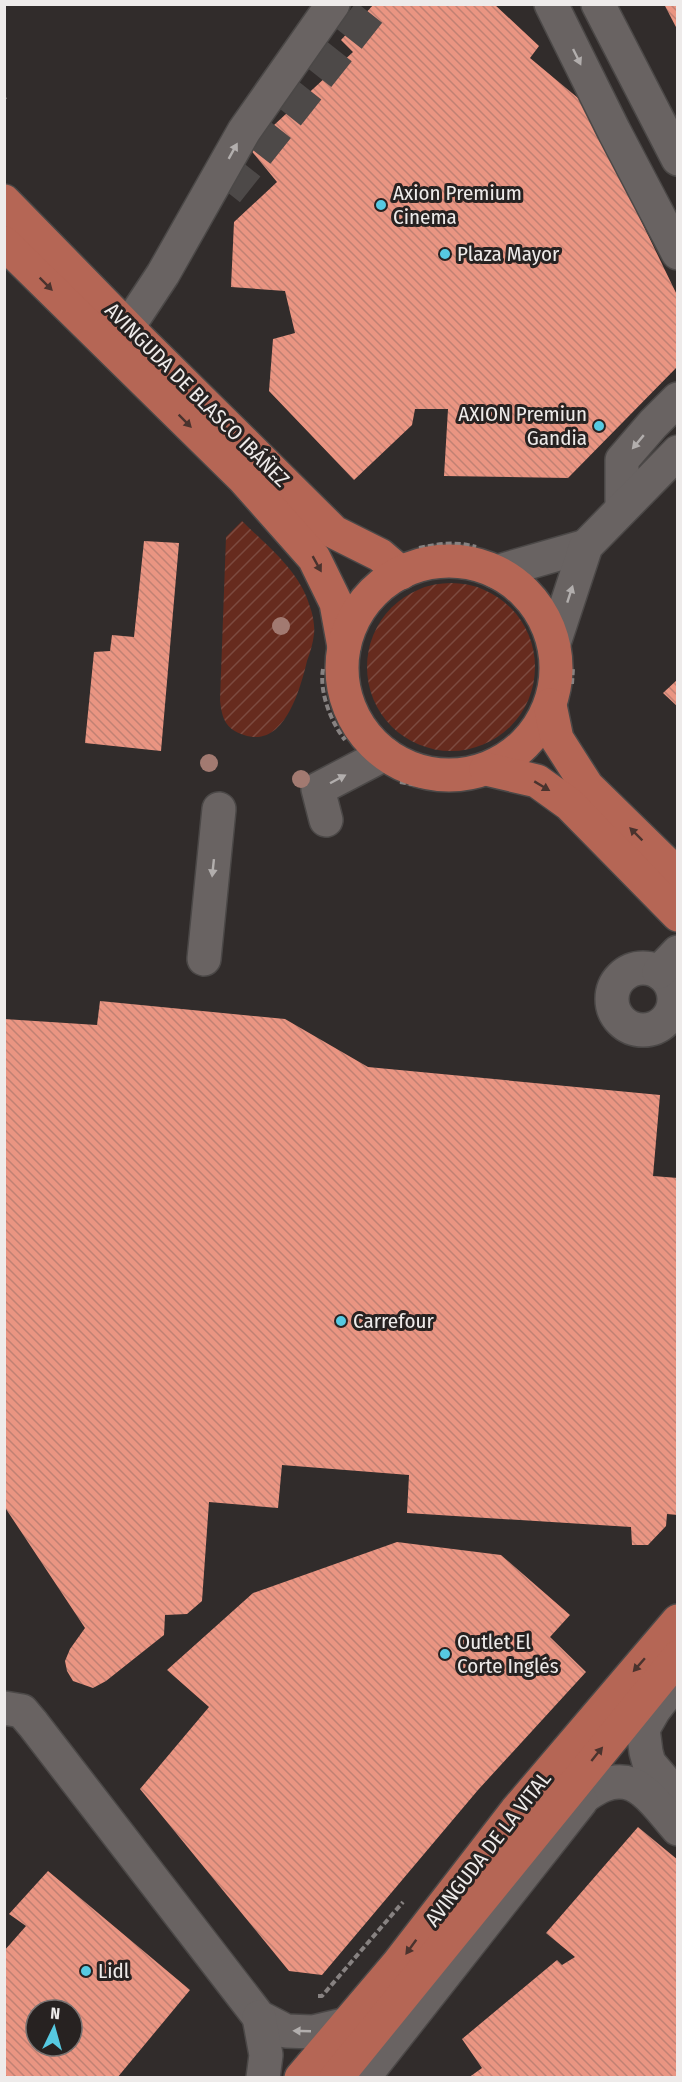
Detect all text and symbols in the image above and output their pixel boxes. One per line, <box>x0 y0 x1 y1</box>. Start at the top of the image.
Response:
one-way arrow <box>572 48 582 66</box>
one-way arrow <box>228 142 238 159</box>
place label: Axion Premium Cinema <box>393 180 522 230</box>
marker: Axion Premium Cinema <box>374 198 388 212</box>
place label: Plaza Mayor <box>457 241 560 267</box>
marker: Plaza Mayor <box>438 247 452 261</box>
one-way arrow <box>39 277 54 291</box>
street label: AVINGUDA DE BLASCO IBÁÑEZ <box>99 297 295 493</box>
place label: AXION Premiun Gandia <box>458 401 587 451</box>
one-way arrow <box>178 413 192 428</box>
marker: AXION Premiun Gandia <box>592 419 606 433</box>
one-way arrow <box>632 434 645 449</box>
one-way arrow <box>312 556 322 573</box>
one-way arrow <box>566 585 575 603</box>
one-way arrow <box>329 774 346 784</box>
one-way arrow <box>534 780 550 791</box>
one-way arrow <box>629 828 643 842</box>
one-way arrow <box>208 858 218 877</box>
place label: Carrefour <box>353 1308 434 1334</box>
marker: Carrefour <box>334 1314 348 1328</box>
place label: Outlet El Corte Inglés <box>457 1629 559 1679</box>
marker: Outlet El Corte Inglés <box>438 1647 452 1661</box>
one-way arrow <box>633 1657 646 1672</box>
one-way arrow <box>591 1747 603 1762</box>
street label: AVINGUDA DE LA VITAL <box>419 1766 557 1932</box>
one-way arrow <box>405 1940 417 1955</box>
place label: Lidl <box>98 1958 130 1984</box>
marker: Lidl <box>79 1964 93 1978</box>
north arrow <box>24 1998 84 2058</box>
text: N <box>50 2004 61 2023</box>
one-way arrow <box>292 2027 311 2036</box>

